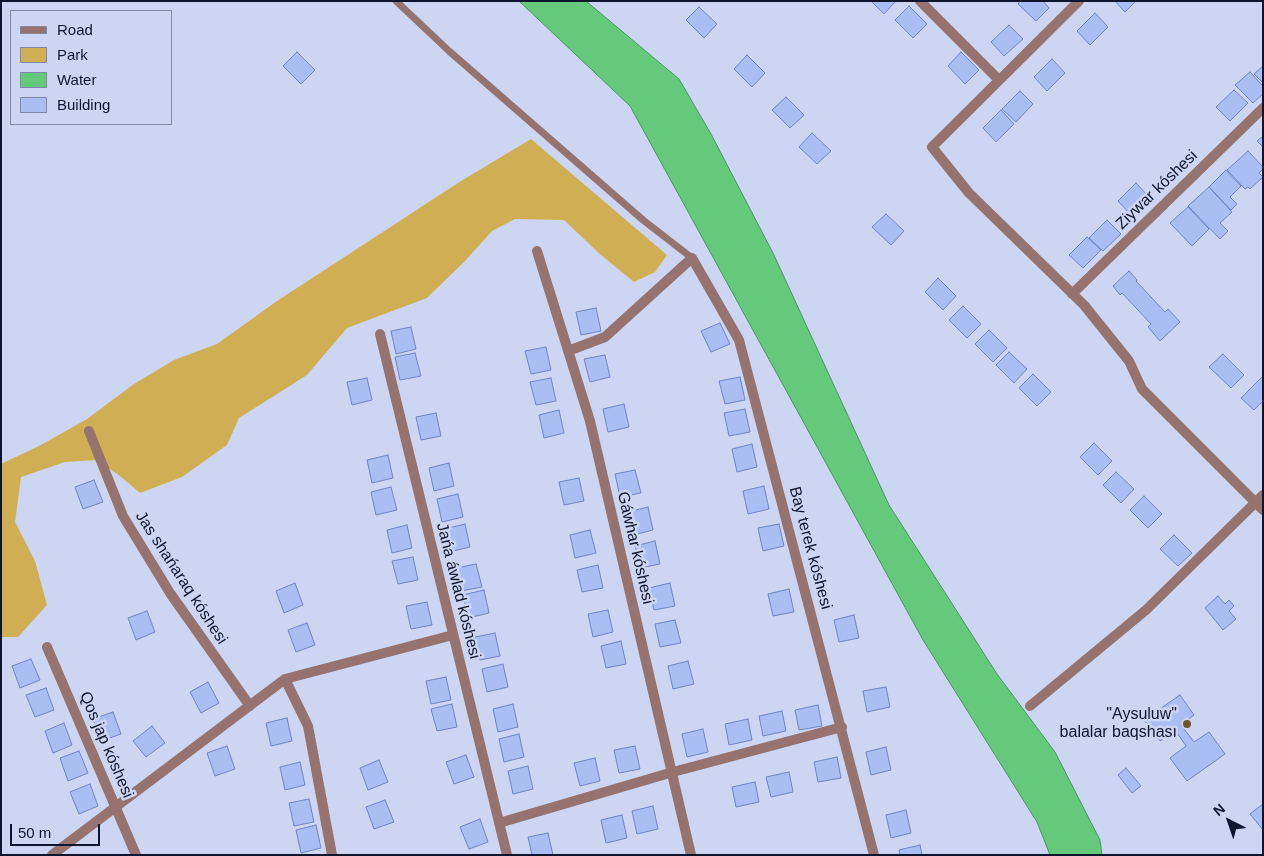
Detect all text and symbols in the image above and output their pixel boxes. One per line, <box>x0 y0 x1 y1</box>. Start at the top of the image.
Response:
legend <box>10 10 172 125</box>
text: Road <box>57 21 93 38</box>
text: Park <box>57 46 88 63</box>
text: Water <box>57 71 96 88</box>
text: Building <box>57 96 110 113</box>
street label: Ziywar kóshesi <box>1112 146 1202 234</box>
street label: Bay terek kóshesi <box>784 485 836 611</box>
street label: Gáwhar kóshesi <box>613 490 657 606</box>
street label: Jas shańaraq kóshesi <box>131 508 231 648</box>
street label: Jańa áwlad kóshesi <box>432 521 484 661</box>
street label: Qos jap kóshesi <box>75 689 137 801</box>
place label: "Aysuluw" balalar baqshası <box>1060 705 1177 743</box>
marker: "Aysuluw" balalar baqshası <box>1181 718 1193 730</box>
north arrow <box>1204 796 1254 846</box>
text: N <box>1210 800 1228 819</box>
scale bar <box>12 814 102 846</box>
text: 50 m <box>18 824 51 841</box>

